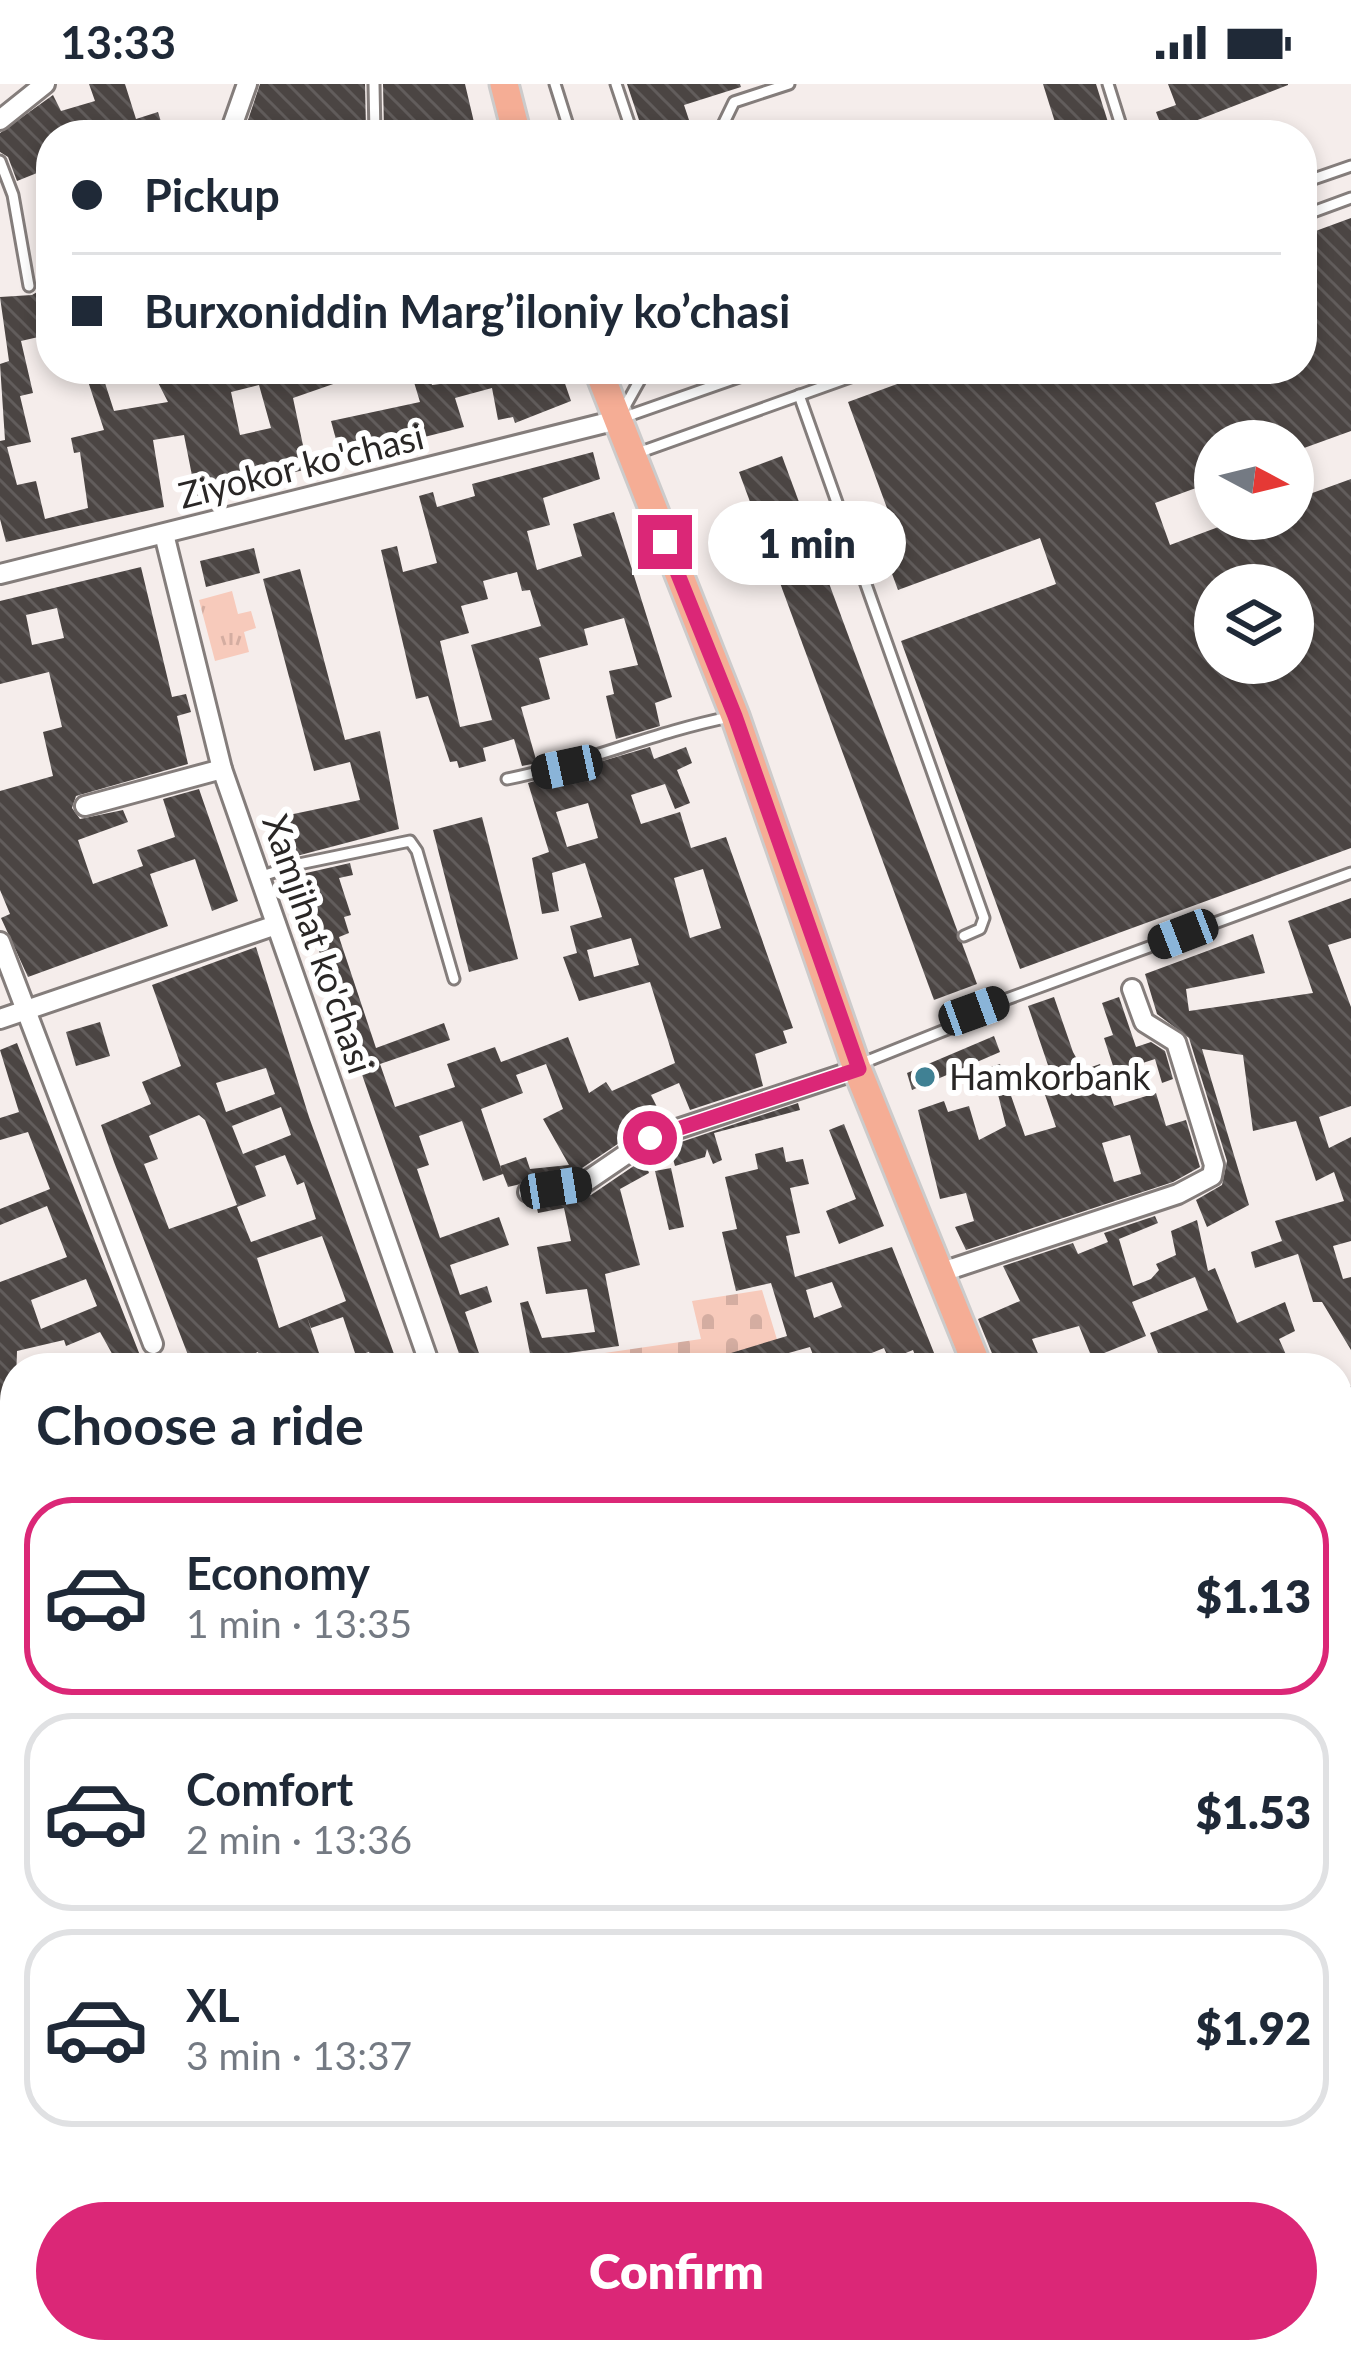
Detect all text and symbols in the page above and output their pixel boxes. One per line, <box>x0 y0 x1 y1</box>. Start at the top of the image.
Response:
text: 13:33 <box>60 15 176 69</box>
text: Pickup <box>144 168 280 222</box>
text: Burxoniddin Marg’iloniy ko’chasi <box>144 284 791 338</box>
street label: Ziyokor ko'chasi <box>174 413 428 517</box>
north arrow <box>1194 420 1314 540</box>
map controls <box>1194 420 1314 684</box>
callout: 1 min <box>707 500 905 584</box>
route end <box>638 515 692 569</box>
text: 1 min <box>758 520 856 566</box>
button: layers <box>1194 564 1314 684</box>
car <box>528 742 606 792</box>
street label: Xamjihat ko'chasi <box>254 809 384 1079</box>
car <box>1143 904 1223 964</box>
car <box>934 982 1014 1040</box>
place label: Hamkorbank <box>949 1054 1151 1098</box>
marker: Hamkorbank <box>912 1064 938 1090</box>
route start <box>623 1111 677 1165</box>
car <box>518 1165 594 1211</box>
text: Choose a ride <box>36 1392 364 1457</box>
icon: car <box>42 1542 150 1650</box>
text: Economy <box>186 1546 370 1600</box>
text: $1.13 <box>1196 1569 1311 1623</box>
text: 1 min · 13:35 <box>186 1600 412 1646</box>
icon: car <box>42 1758 150 1866</box>
text: Comfort <box>186 1762 353 1816</box>
text: $1.53 <box>1196 1785 1311 1839</box>
text: 2 min · 13:36 <box>186 1816 412 1862</box>
icon: car <box>42 1974 150 2082</box>
text: XL <box>186 1978 240 2032</box>
text: $1.92 <box>1196 2001 1311 2055</box>
text: 3 min · 13:37 <box>186 2032 412 2078</box>
button: Confirm <box>36 2202 1317 2340</box>

